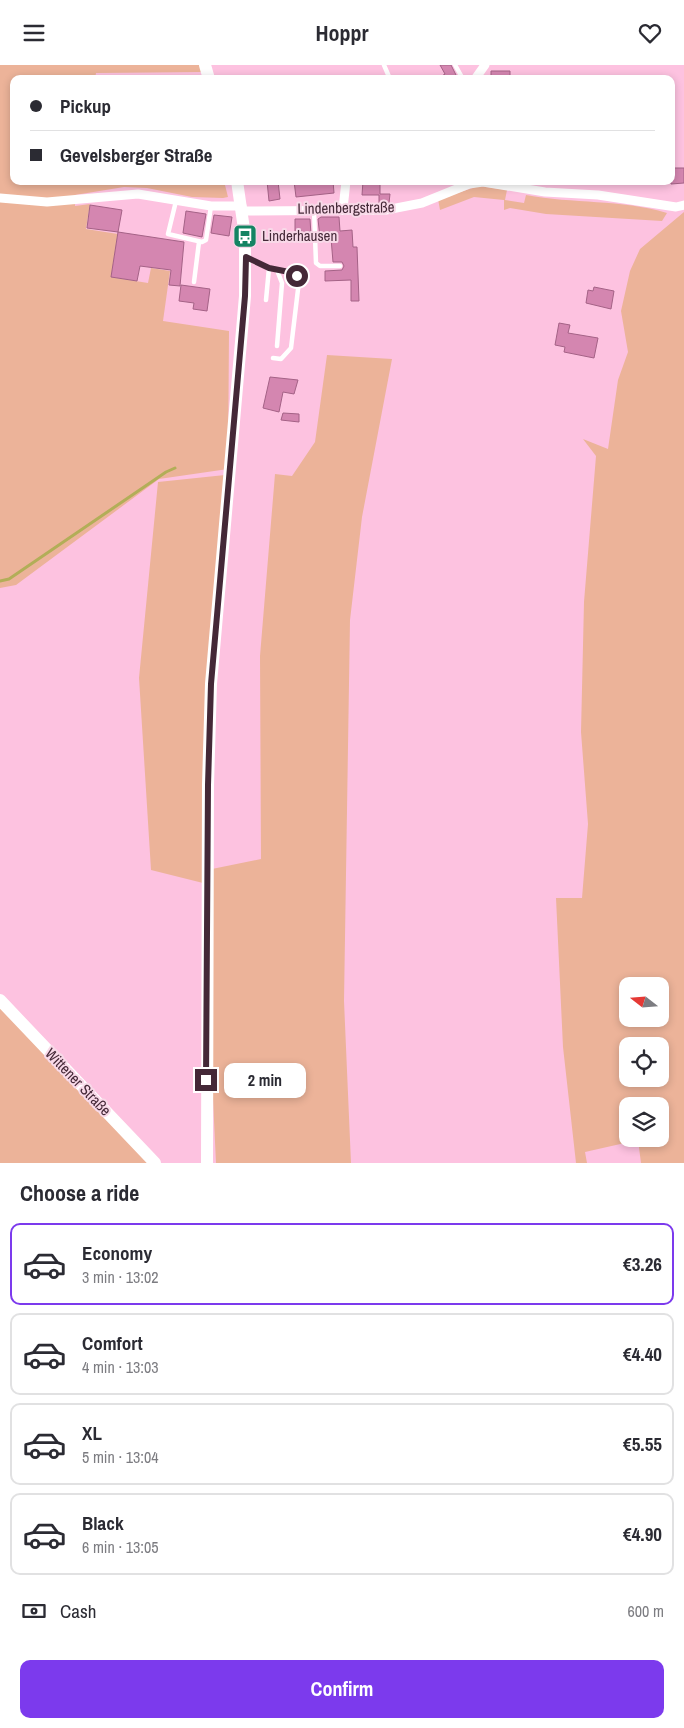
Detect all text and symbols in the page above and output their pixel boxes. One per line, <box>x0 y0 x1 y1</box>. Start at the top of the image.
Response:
text: Hoppr <box>315 18 369 48</box>
icon: menu <box>20 19 48 47</box>
icon: heart <box>636 19 664 47</box>
text: Pickup <box>60 93 111 119</box>
text: Gevelsberger Straße <box>60 142 212 168</box>
street label: Lindenbergstraße <box>297 196 395 219</box>
bus stop icon: Linderhausen <box>232 223 258 249</box>
place label: Linderhausen <box>262 225 337 246</box>
route start <box>286 265 308 287</box>
north arrow <box>619 977 669 1027</box>
map controls <box>619 977 669 1147</box>
button: locate <box>619 1037 669 1087</box>
street label: Wittener Straße <box>41 1043 116 1120</box>
callout: 2 min <box>224 1063 306 1097</box>
route end <box>195 1069 217 1091</box>
text: 2 min <box>248 1069 282 1091</box>
button: layers <box>619 1097 669 1147</box>
text: Choose a ride <box>20 1178 139 1208</box>
text: Economy <box>82 1240 152 1266</box>
icon: car <box>22 1242 67 1287</box>
text: €3.26 <box>623 1251 662 1277</box>
text: 3 min · 13:02 <box>82 1266 159 1288</box>
text: Comfort <box>82 1330 143 1356</box>
icon: car <box>22 1332 67 1377</box>
text: €4.40 <box>623 1341 662 1367</box>
text: 4 min · 13:03 <box>82 1356 159 1378</box>
text: XL <box>82 1420 102 1446</box>
icon: car <box>22 1422 67 1467</box>
text: €5.55 <box>623 1431 662 1457</box>
text: 5 min · 13:04 <box>82 1446 159 1468</box>
text: Black <box>82 1510 124 1536</box>
icon: car <box>22 1512 67 1557</box>
text: €4.90 <box>623 1521 662 1547</box>
text: 6 min · 13:05 <box>82 1536 159 1558</box>
icon: cash <box>20 1597 48 1625</box>
text: Cash <box>60 1598 96 1624</box>
text: 600 m <box>628 1600 664 1622</box>
button: Confirm <box>20 1660 664 1718</box>

